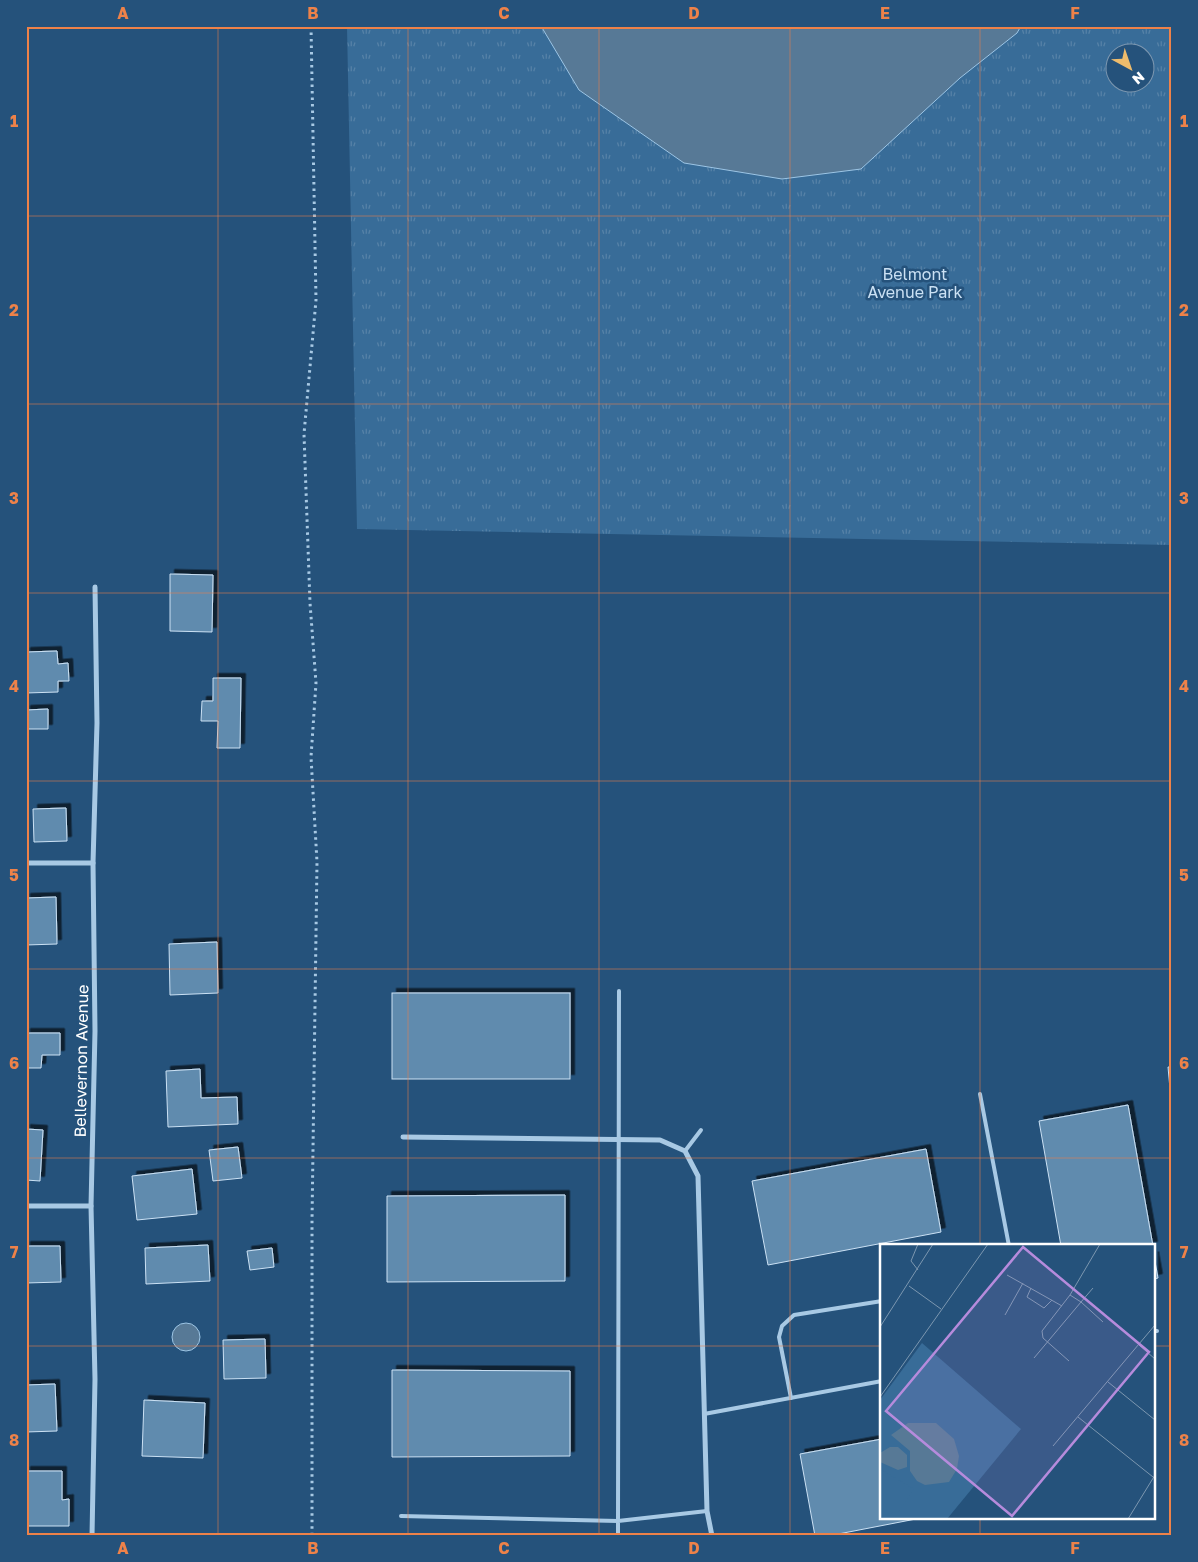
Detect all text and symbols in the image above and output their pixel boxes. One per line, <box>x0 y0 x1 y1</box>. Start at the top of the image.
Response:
text: A <box>117 3 129 23</box>
text: B <box>307 3 319 23</box>
text: C <box>498 3 510 23</box>
text: D <box>688 3 700 23</box>
text: E <box>880 3 890 23</box>
text: F <box>1070 3 1080 23</box>
north arrow <box>1106 42 1156 92</box>
text: N <box>1129 68 1148 88</box>
text: 1 <box>10 111 18 131</box>
text: 1 <box>1180 111 1188 131</box>
park label: Belmont Avenue Park <box>867 264 963 302</box>
text: 2 <box>9 300 19 320</box>
text: 2 <box>1179 300 1189 320</box>
text: 3 <box>9 488 19 508</box>
text: 3 <box>1179 488 1189 508</box>
text: 4 <box>9 676 19 696</box>
text: 4 <box>1179 676 1189 696</box>
text: 5 <box>9 865 19 885</box>
text: 5 <box>1179 865 1189 885</box>
street label: Bellevernon Avenue <box>70 984 92 1138</box>
text: 6 <box>9 1053 19 1073</box>
text: 6 <box>1179 1053 1189 1073</box>
text: 7 <box>10 1242 19 1262</box>
text: 7 <box>1180 1242 1189 1262</box>
inset map <box>880 1244 1156 1520</box>
text: 8 <box>9 1430 19 1450</box>
text: 8 <box>1179 1430 1189 1450</box>
text: A <box>117 1538 129 1558</box>
text: B <box>307 1538 319 1558</box>
text: C <box>498 1538 510 1558</box>
text: D <box>688 1538 700 1558</box>
text: E <box>880 1538 890 1558</box>
text: F <box>1070 1538 1080 1558</box>

